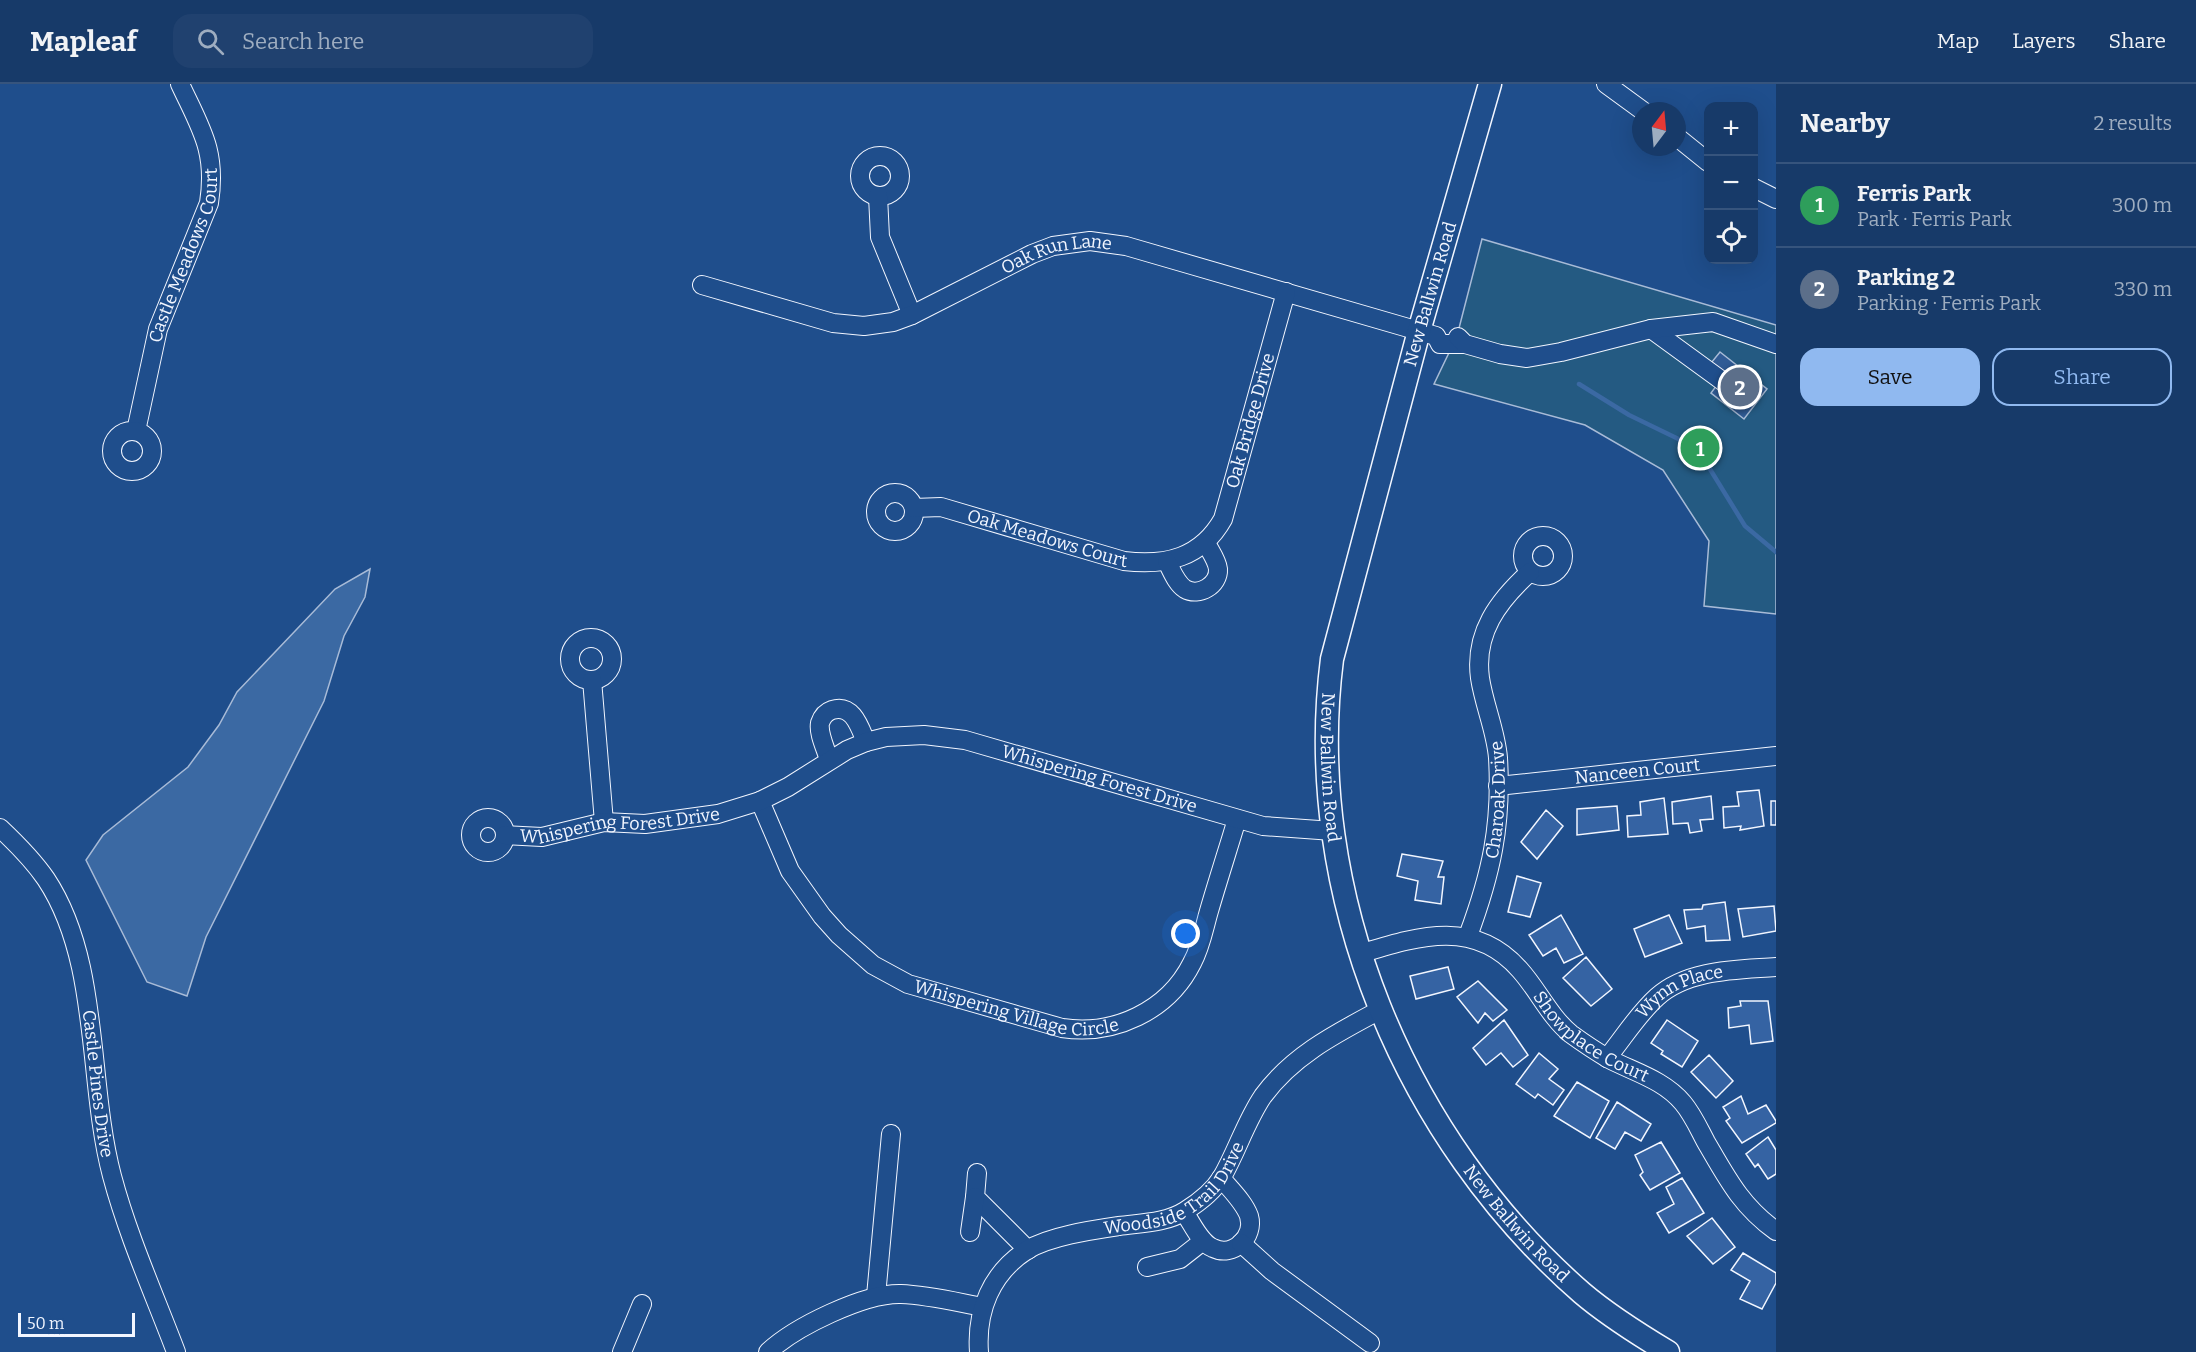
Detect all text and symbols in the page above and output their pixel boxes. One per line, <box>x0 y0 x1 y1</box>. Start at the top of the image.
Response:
search box <box>173 14 593 68</box>
text: Mapleaf <box>30 25 137 58</box>
icon: search <box>194 25 227 58</box>
text: Search here <box>242 28 364 55</box>
text: Map <box>1937 28 1979 54</box>
text: Layers <box>2012 28 2076 54</box>
text: Share <box>2109 28 2166 54</box>
north arrow <box>1632 102 1686 156</box>
map controls <box>1704 102 1758 264</box>
button: + <box>1704 102 1758 156</box>
text: Nearby <box>1800 108 1890 139</box>
text: 2 results <box>2093 111 2172 135</box>
button: − <box>1704 156 1758 210</box>
street label: Castle Meadows Court <box>144 167 222 344</box>
text: Ferris Park <box>1857 180 1971 207</box>
text: 1 <box>1815 193 1824 217</box>
text: 300 m <box>2112 193 2172 217</box>
text: Park · Ferris Park <box>1857 207 2012 231</box>
button: locate <box>1704 210 1758 264</box>
street label: New Ballwin Road <box>1399 219 1461 369</box>
street label: Oak Run Lane <box>997 230 1113 279</box>
text: Parking 2 <box>1857 264 1955 291</box>
text: 2 <box>1814 277 1825 301</box>
text: 330 m <box>2114 277 2172 301</box>
text: Parking · Ferris Park <box>1857 291 2041 315</box>
button: Save <box>1800 348 1980 406</box>
button: Share <box>1992 348 2172 406</box>
street label: Oak Bridge Drive <box>1221 351 1280 491</box>
pin: 2 <box>1720 364 1760 410</box>
pin: 1 <box>1680 426 1720 470</box>
street label: Oak Meadows Court <box>965 504 1129 572</box>
street label: New Ballwin Road <box>1316 692 1345 844</box>
street label: Charoak Drive <box>1481 739 1510 861</box>
street label: Whispering Forest Drive <box>999 740 1200 817</box>
street label: Nanceen Court <box>1573 753 1701 789</box>
street label: Whispering Forest Drive <box>519 803 721 849</box>
your location <box>1171 919 1200 948</box>
street label: Wynn Place <box>1631 960 1724 1023</box>
street label: Whispering Village Circle <box>911 975 1121 1041</box>
street label: Showplace Court <box>1528 987 1653 1087</box>
street label: Castle Pines Drive <box>78 1009 118 1160</box>
street label: Woodside Trail Drive <box>1102 1138 1249 1239</box>
street label: New Ballwin Road <box>1459 1160 1574 1287</box>
scale bar <box>18 1310 135 1338</box>
text: 50 m <box>27 1314 64 1333</box>

